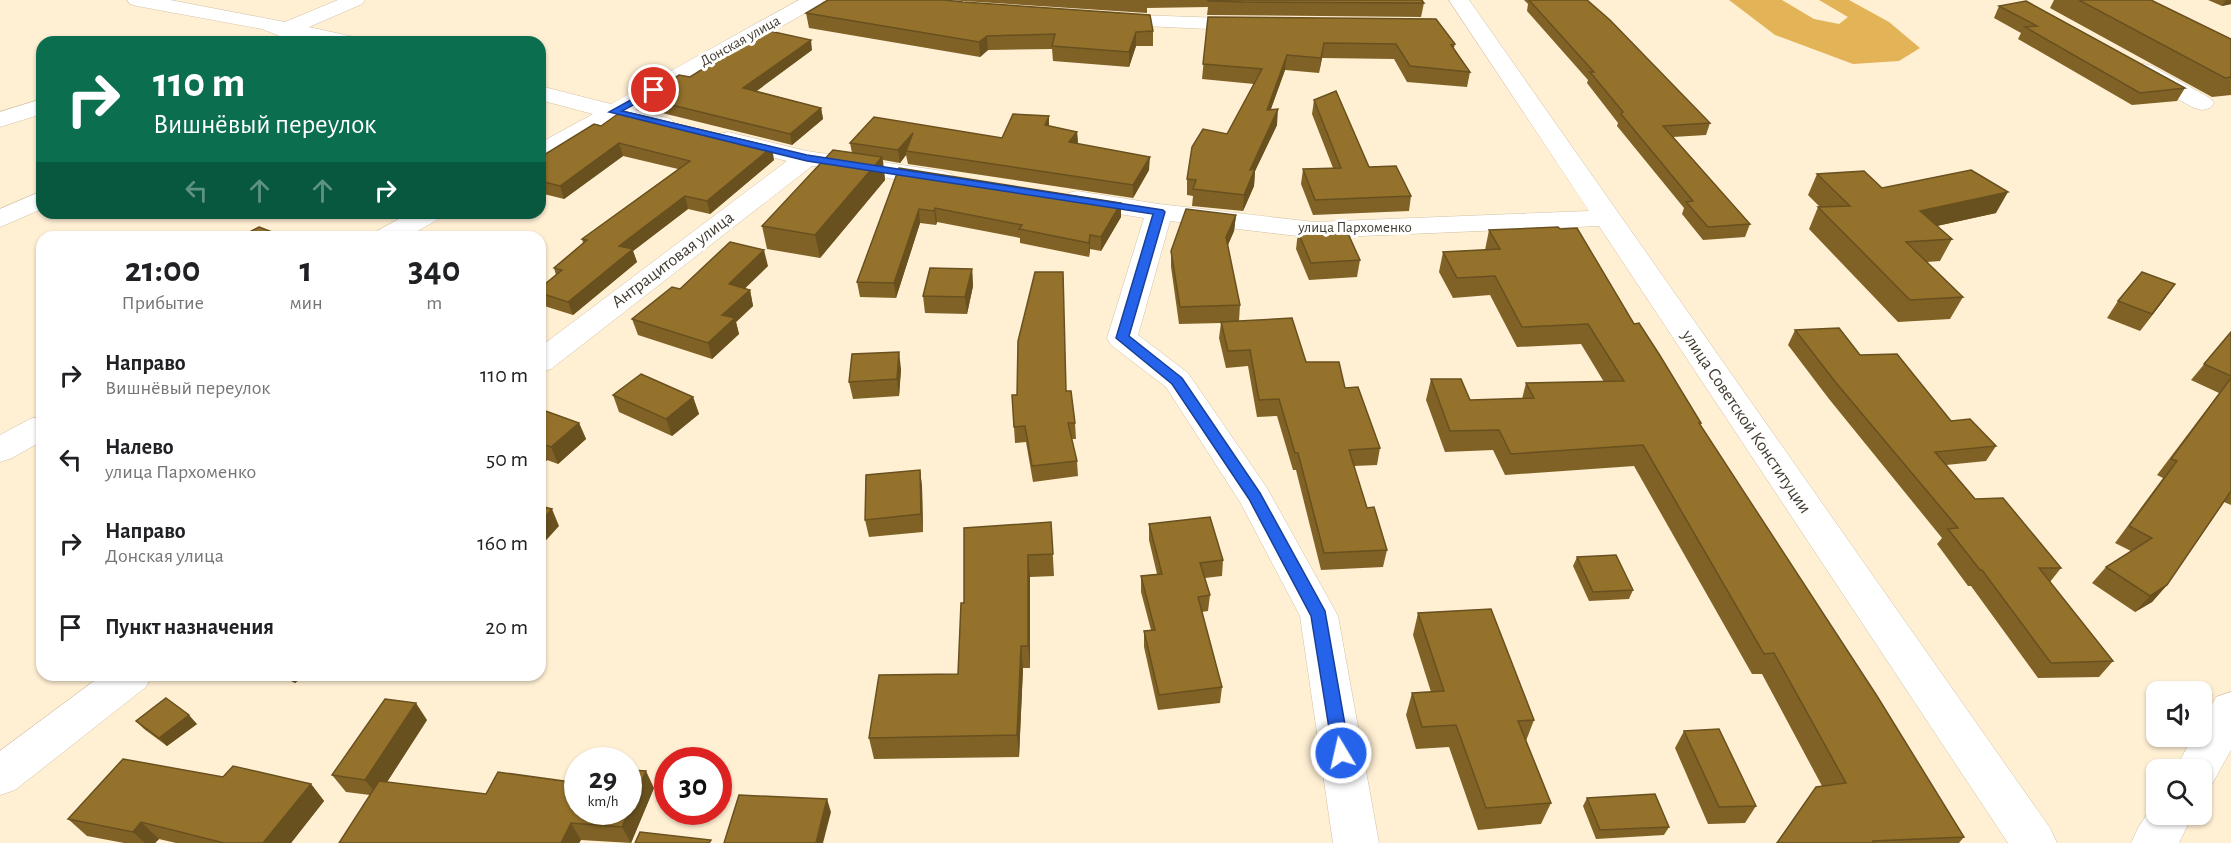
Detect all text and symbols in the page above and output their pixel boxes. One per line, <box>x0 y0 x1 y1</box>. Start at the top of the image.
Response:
street label: Донская улица <box>697 13 783 69</box>
icon: right <box>54 60 132 138</box>
text: 110 m <box>153 62 245 104</box>
pin <box>628 64 679 115</box>
icon: arrive <box>637 73 670 106</box>
text: Вишнёвый переулок <box>153 111 376 138</box>
icon: left <box>180 174 213 207</box>
icon: ahead <box>243 174 276 207</box>
icon: ahead <box>306 174 339 207</box>
icon: right <box>369 174 402 207</box>
street label: Антрацитовая улица <box>609 208 737 312</box>
street label: улица Пархоменко <box>1297 220 1412 235</box>
text: 21:00 <box>125 252 201 288</box>
text: 1 <box>300 252 312 288</box>
text: 340 <box>408 252 460 288</box>
text: Прибытие <box>121 293 204 313</box>
text: мин <box>289 293 323 313</box>
text: m <box>426 293 442 313</box>
street label: улица Советской Конституции <box>1677 326 1814 517</box>
text: Направо <box>105 352 186 374</box>
icon: right <box>54 359 87 392</box>
text: 110 m <box>480 364 528 386</box>
text: Вишнёвый переулок <box>105 378 271 398</box>
text: Налево <box>105 436 174 458</box>
icon: left <box>54 443 87 476</box>
text: 50 m <box>486 448 528 470</box>
text: улица Пархоменко <box>105 462 256 482</box>
text: Направо <box>105 520 186 542</box>
icon: right <box>54 527 87 560</box>
text: 160 m <box>477 532 528 554</box>
text: Донская улица <box>105 546 224 566</box>
icon: arrive <box>54 611 87 644</box>
text: Пункт назначения <box>105 616 274 638</box>
text: 20 m <box>485 616 528 638</box>
map controls <box>2146 681 2212 825</box>
button: sound <box>2146 681 2212 747</box>
position arrow <box>1309 721 1373 785</box>
speed limit sign: 30 <box>654 747 732 825</box>
button: search <box>2146 759 2212 825</box>
text: 29 <box>589 764 617 794</box>
text: km/h <box>588 794 618 809</box>

